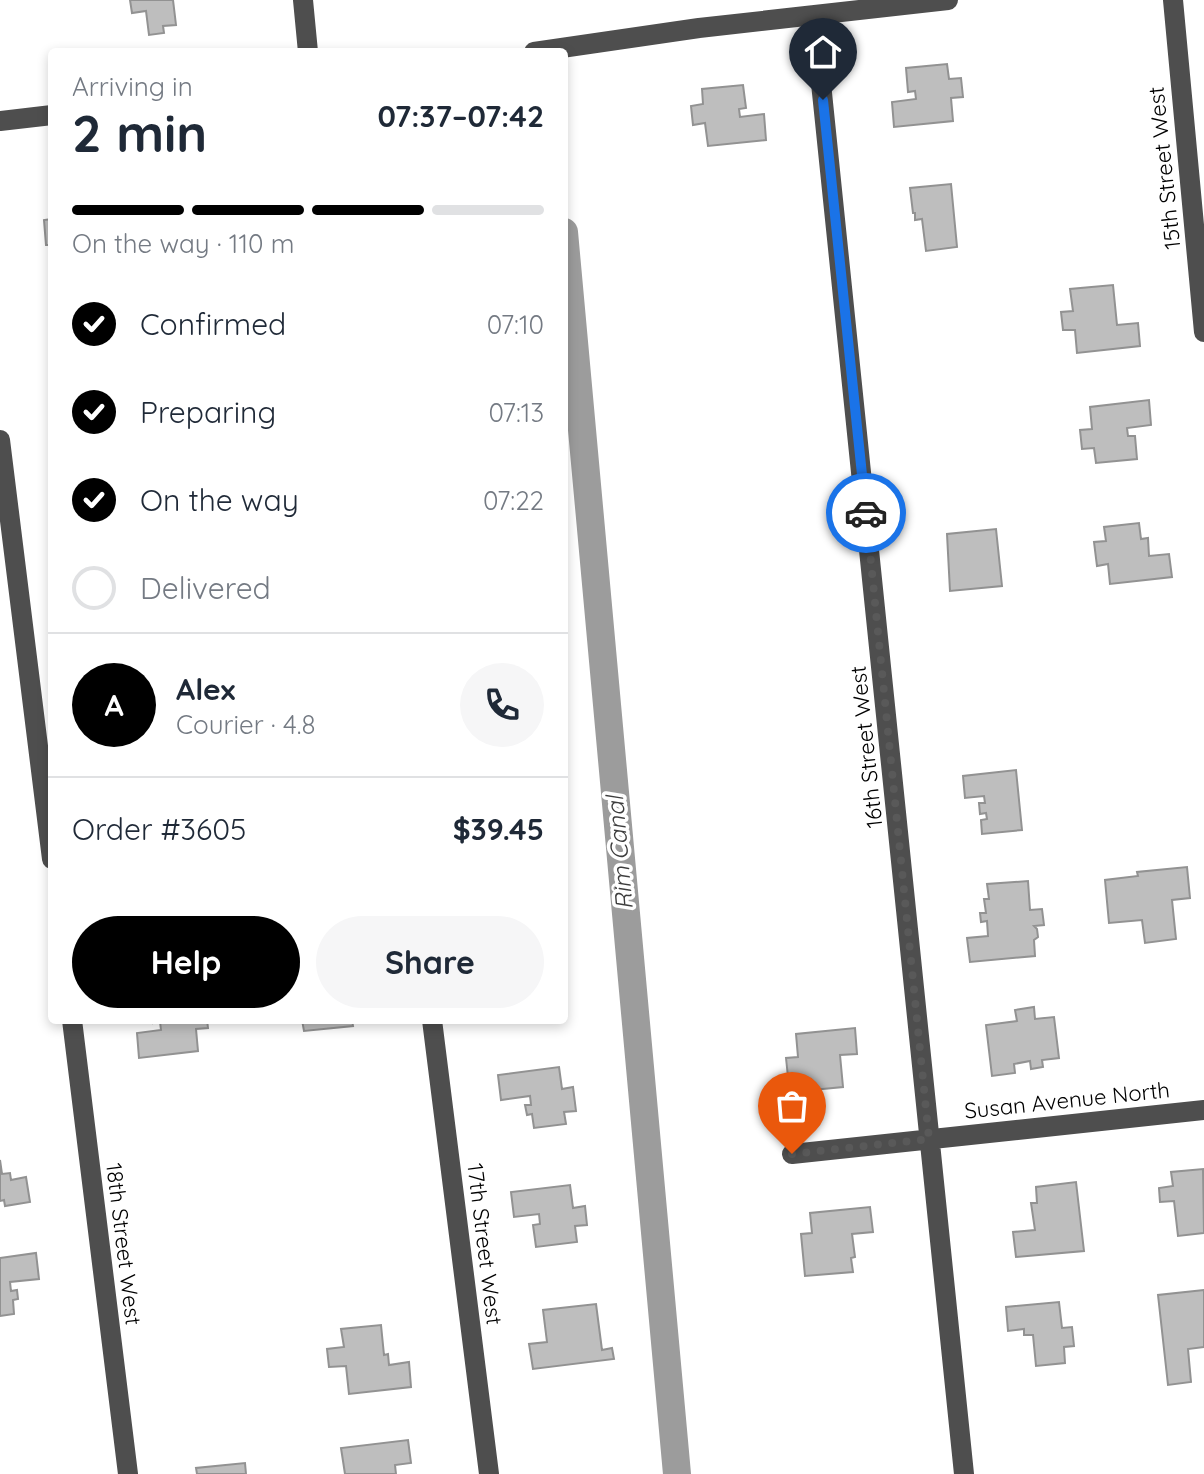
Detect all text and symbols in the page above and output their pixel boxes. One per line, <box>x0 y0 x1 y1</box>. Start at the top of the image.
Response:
pin <box>789 18 857 100</box>
icon: home <box>801 30 845 74</box>
text: Arriving in <box>72 70 193 103</box>
street label: 15th Street West <box>1142 85 1186 251</box>
text: 07:37–07:42 <box>377 97 544 135</box>
text: 2 min <box>72 100 207 165</box>
text: On the way · 110 m <box>72 227 294 260</box>
icon: check <box>72 302 116 346</box>
text: Confirmed <box>140 305 286 343</box>
text: 07:10 <box>487 308 544 341</box>
icon: check <box>72 390 116 434</box>
text: Preparing <box>140 393 276 431</box>
text: 07:13 <box>489 396 544 429</box>
courier <box>826 473 906 553</box>
icon: check <box>72 478 116 522</box>
text: On the way <box>140 481 299 519</box>
text: 07:22 <box>483 484 544 517</box>
icon: car <box>844 491 888 535</box>
text: Delivered <box>140 569 271 607</box>
button: phone <box>460 663 544 747</box>
street label: 16th Street West <box>844 664 888 830</box>
text: Alex <box>176 670 235 708</box>
text: A <box>104 686 124 724</box>
text: Courier · 4.8 <box>176 708 315 741</box>
water label: Rim Canal <box>599 793 639 911</box>
text: Order #3605 <box>72 810 246 848</box>
text: $39.45 <box>453 810 544 848</box>
button: Help <box>72 916 300 1008</box>
button: Share <box>316 916 544 1008</box>
pin <box>758 1072 826 1154</box>
street label: Susan Avenue North <box>963 1075 1171 1125</box>
icon: bag <box>770 1084 814 1128</box>
street label: 18th Street West <box>100 1161 148 1327</box>
street label: 17th Street West <box>461 1162 509 1326</box>

